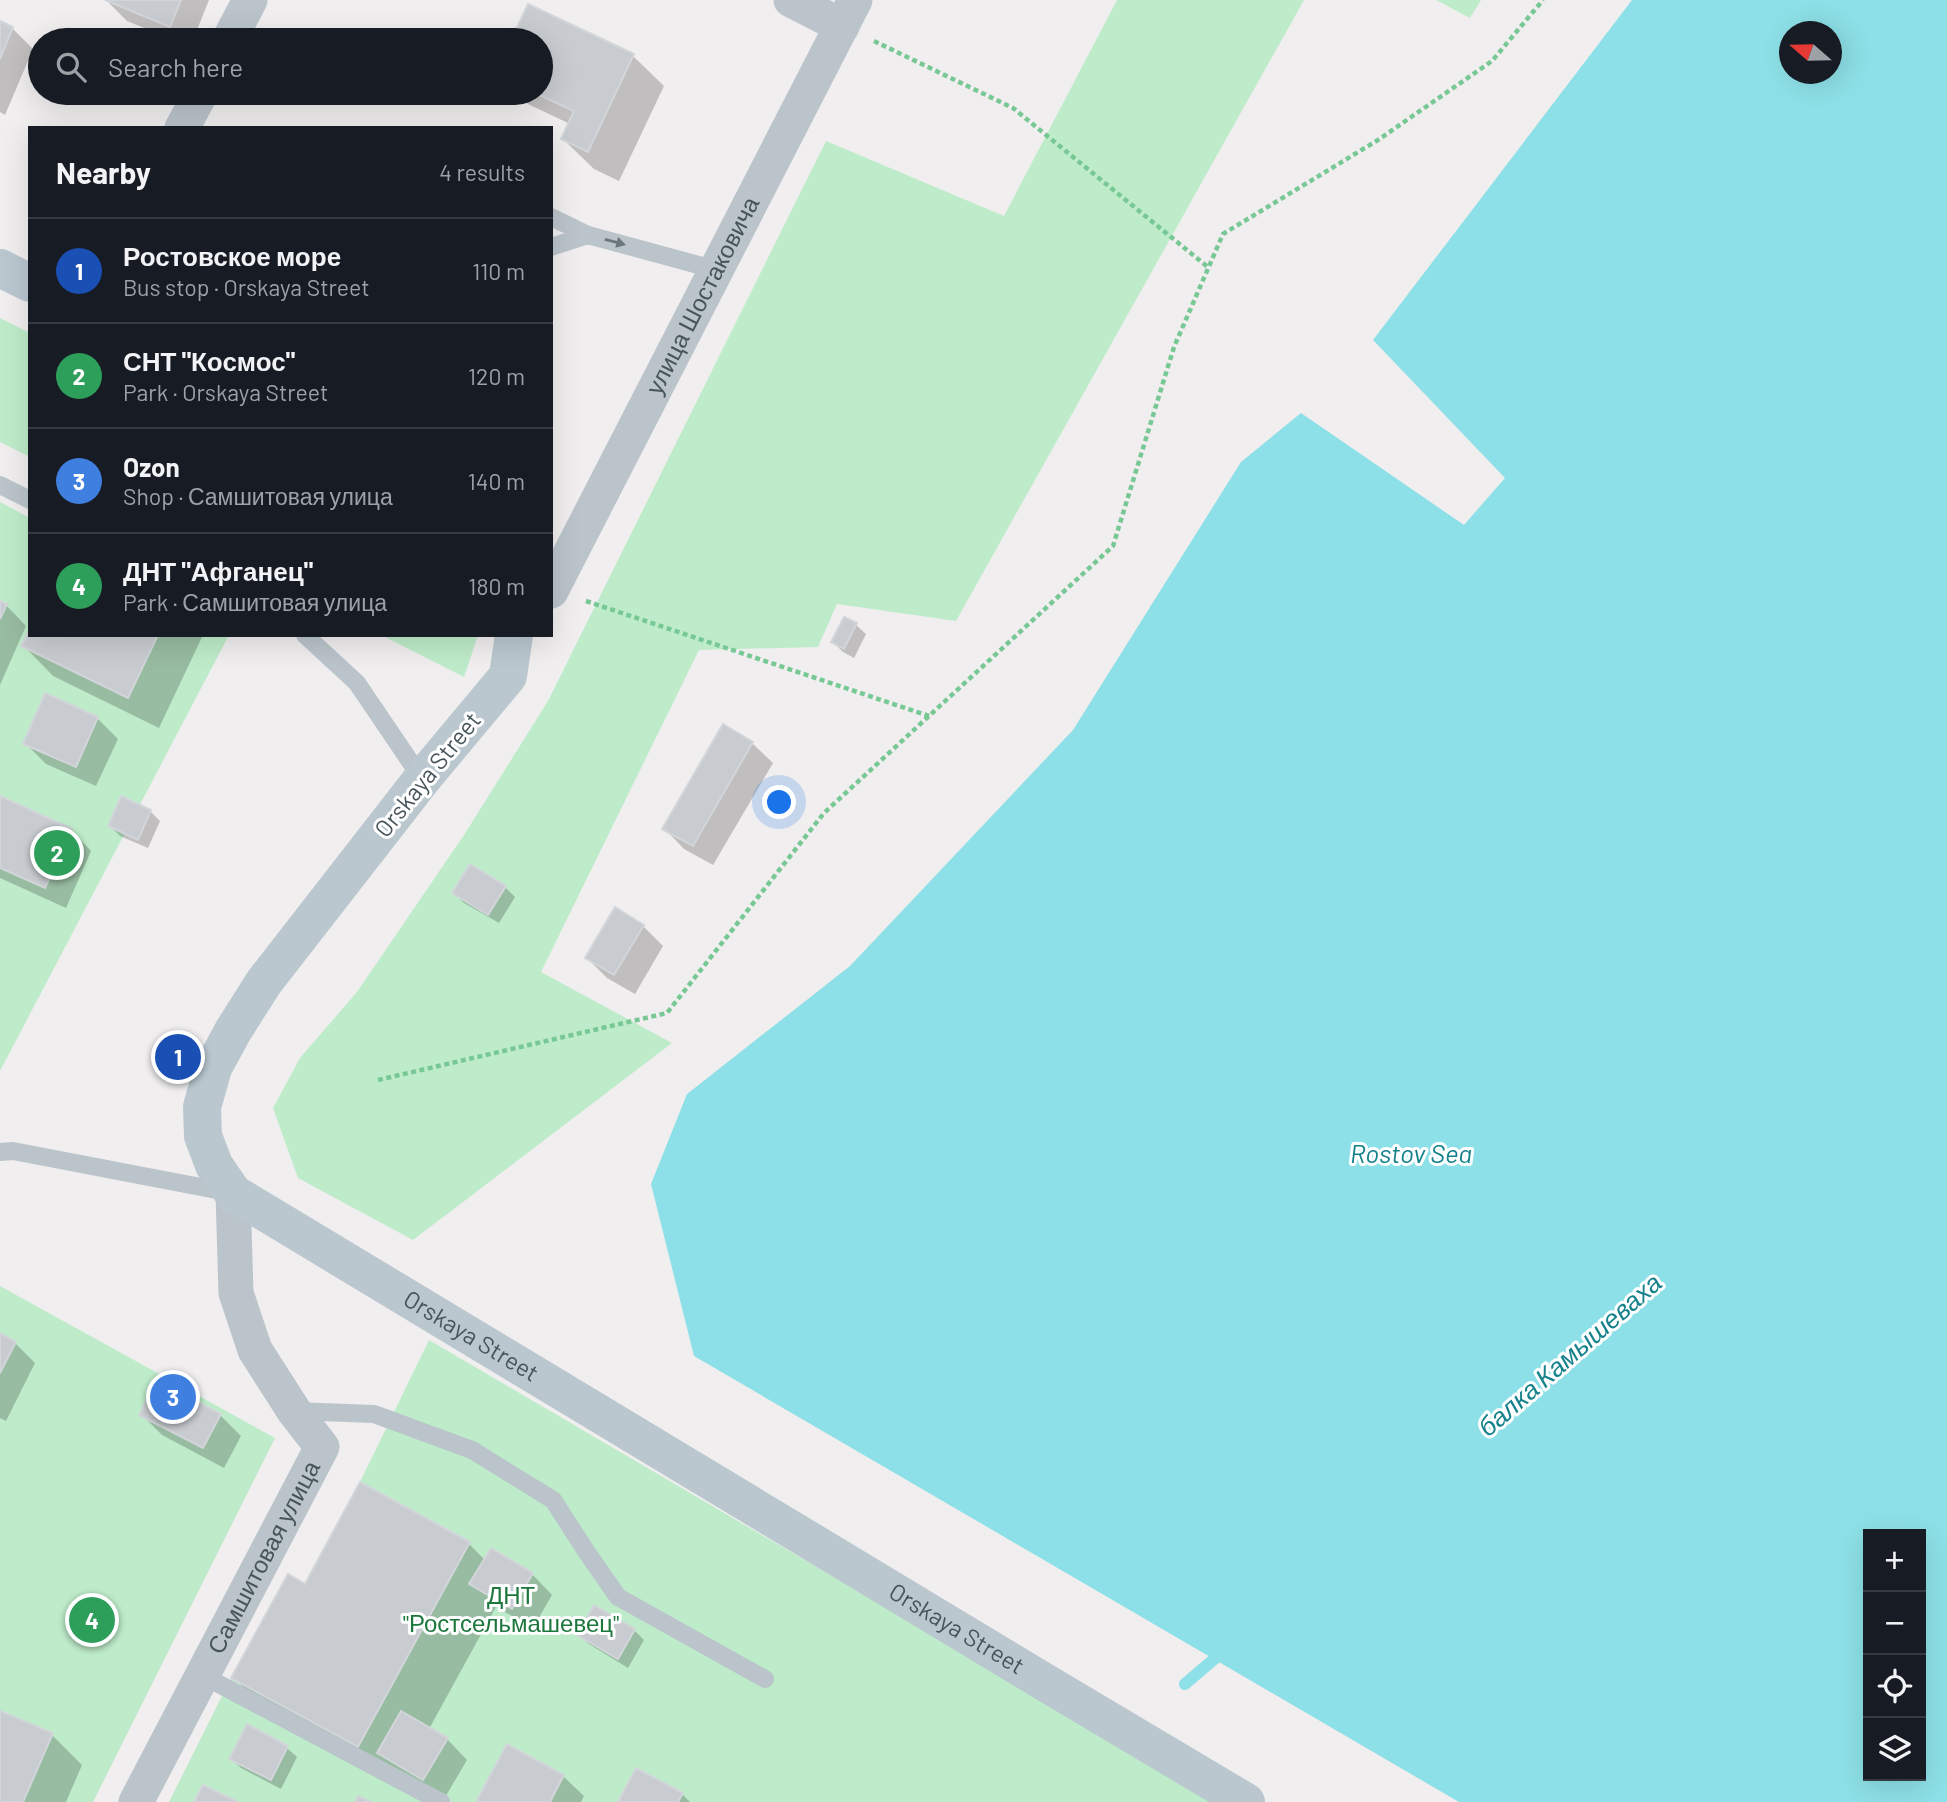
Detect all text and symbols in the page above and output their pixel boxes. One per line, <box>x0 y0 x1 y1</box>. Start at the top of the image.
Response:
north arrow <box>1779 21 1842 84</box>
search box <box>28 28 553 105</box>
icon: search <box>52 48 90 86</box>
text: Search here <box>108 51 243 82</box>
text: Nearby <box>56 154 151 190</box>
text: 4 results <box>439 158 525 186</box>
street label: улица Шостаковича <box>639 191 765 399</box>
one-way arrow <box>604 237 626 248</box>
text: Ростовское море <box>123 240 341 271</box>
text: 1 <box>75 257 83 285</box>
text: 110 m <box>472 257 525 285</box>
text: Bus stop · Orskaya Street <box>123 273 370 301</box>
text: СНТ "Космос" <box>123 345 295 376</box>
text: 2 <box>73 362 85 390</box>
text: 120 m <box>468 362 525 390</box>
text: Park · Orskaya Street <box>123 378 328 406</box>
text: Ozon <box>123 451 180 482</box>
text: 3 <box>73 467 85 495</box>
text: 140 m <box>468 467 525 495</box>
text: Shop · Самшитовая улица <box>123 482 393 510</box>
text: ДНТ "Афганец" <box>123 555 313 586</box>
text: 4 <box>72 572 86 600</box>
text: 180 m <box>468 572 525 600</box>
text: Park · Самшитовая улица <box>123 588 387 616</box>
street label: Orskaya Street <box>368 706 486 842</box>
your location <box>762 785 796 819</box>
pin: 2 <box>34 827 80 879</box>
pin: 1 <box>155 1031 201 1083</box>
water label: Rostov Sea <box>1350 1137 1472 1168</box>
water label: балка Камышеваха <box>1471 1266 1667 1442</box>
street label: Orskaya Street <box>399 1283 544 1387</box>
pin: 3 <box>150 1371 196 1423</box>
street label: Самшитовая улица <box>200 1455 326 1658</box>
map controls <box>1863 1529 1926 1781</box>
button: + <box>1863 1529 1926 1592</box>
street label: Orskaya Street <box>884 1576 1030 1680</box>
park label: ДНТ "Ростсельмашевец" <box>403 1580 619 1637</box>
button: − <box>1863 1592 1926 1655</box>
pin: 4 <box>69 1594 115 1646</box>
button: locate <box>1863 1655 1926 1718</box>
button: layers <box>1863 1718 1926 1781</box>

